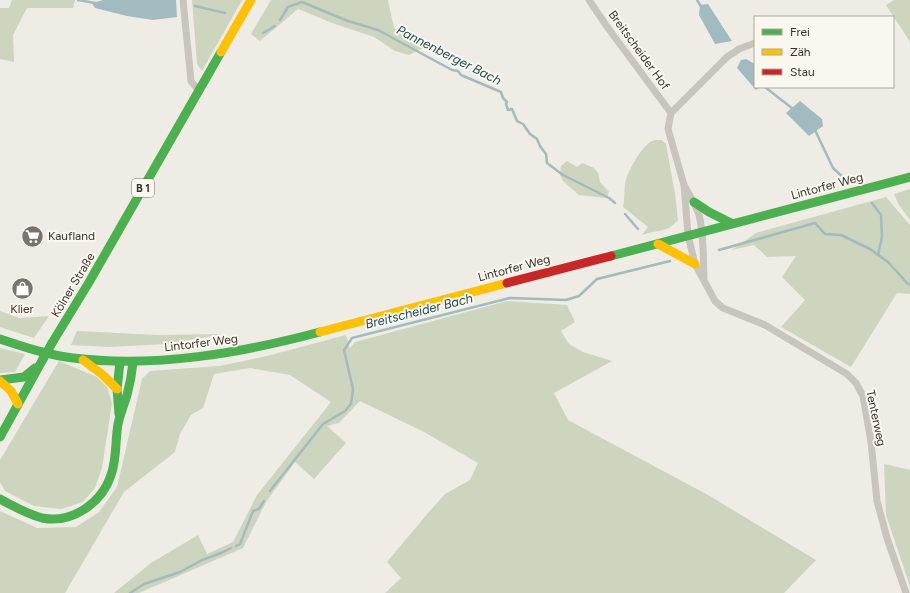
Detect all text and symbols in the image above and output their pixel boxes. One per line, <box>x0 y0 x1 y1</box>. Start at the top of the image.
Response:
street label: Breitscheider Hof <box>606 8 673 93</box>
legend <box>754 16 894 88</box>
water label: Pannenberger Bach <box>394 22 504 88</box>
text: Frei <box>790 25 810 39</box>
text: Zäh <box>790 45 811 59</box>
text: Stau <box>790 65 815 79</box>
street label: Lintorfer Weg <box>790 170 864 202</box>
road number: B 1 <box>132 179 154 197</box>
supermarket icon: Kaufland <box>20 223 46 249</box>
place label: Kaufland <box>48 229 95 243</box>
street label: Kölner Straße <box>48 250 98 320</box>
street label: Lintorfer Weg <box>477 252 551 284</box>
shop icon: Klier <box>9 275 35 301</box>
water label: Breitscheider Bach <box>364 290 474 332</box>
place label: Klier <box>10 302 34 316</box>
street label: Lintorfer Weg <box>164 332 238 354</box>
street label: Tenterweg <box>863 389 889 447</box>

